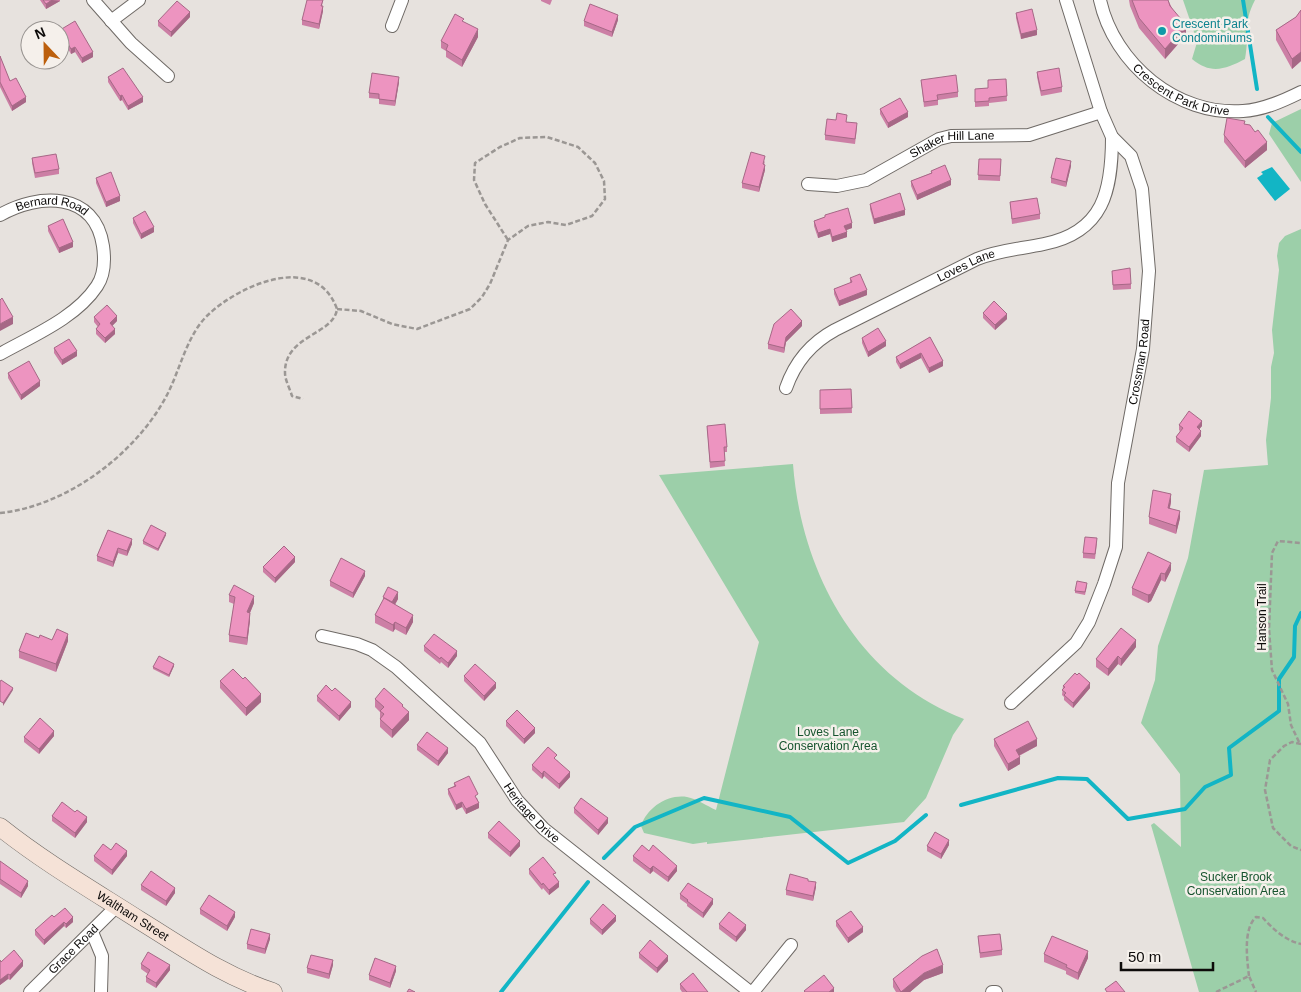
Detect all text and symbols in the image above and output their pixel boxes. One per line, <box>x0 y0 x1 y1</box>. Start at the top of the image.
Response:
place label: Crescent Park Condominiums <box>1172 17 1252 45</box>
north arrow <box>20 20 70 70</box>
text: N <box>32 24 48 42</box>
marker: Crescent Park Condominiums <box>1156 25 1168 37</box>
street label: Crescent Park Drive <box>1130 61 1230 118</box>
street label: Shaker Hill Lane <box>907 128 995 161</box>
street label: Bernard Road <box>14 194 91 218</box>
street label: Loves Lane <box>935 246 997 285</box>
street label: Crossman Road <box>1126 318 1152 406</box>
street label: Hanson Trail <box>1255 583 1269 651</box>
park label: Loves Lane Conservation Area <box>779 725 878 753</box>
street label: Heritage Drive <box>501 780 563 846</box>
park label: Sucker Brook Conservation Area <box>1187 870 1286 898</box>
street label: Waltham Street <box>94 888 172 944</box>
street label: Grace Road <box>45 921 101 977</box>
scale bar <box>1121 940 1214 972</box>
text: 50 m <box>1128 948 1161 965</box>

